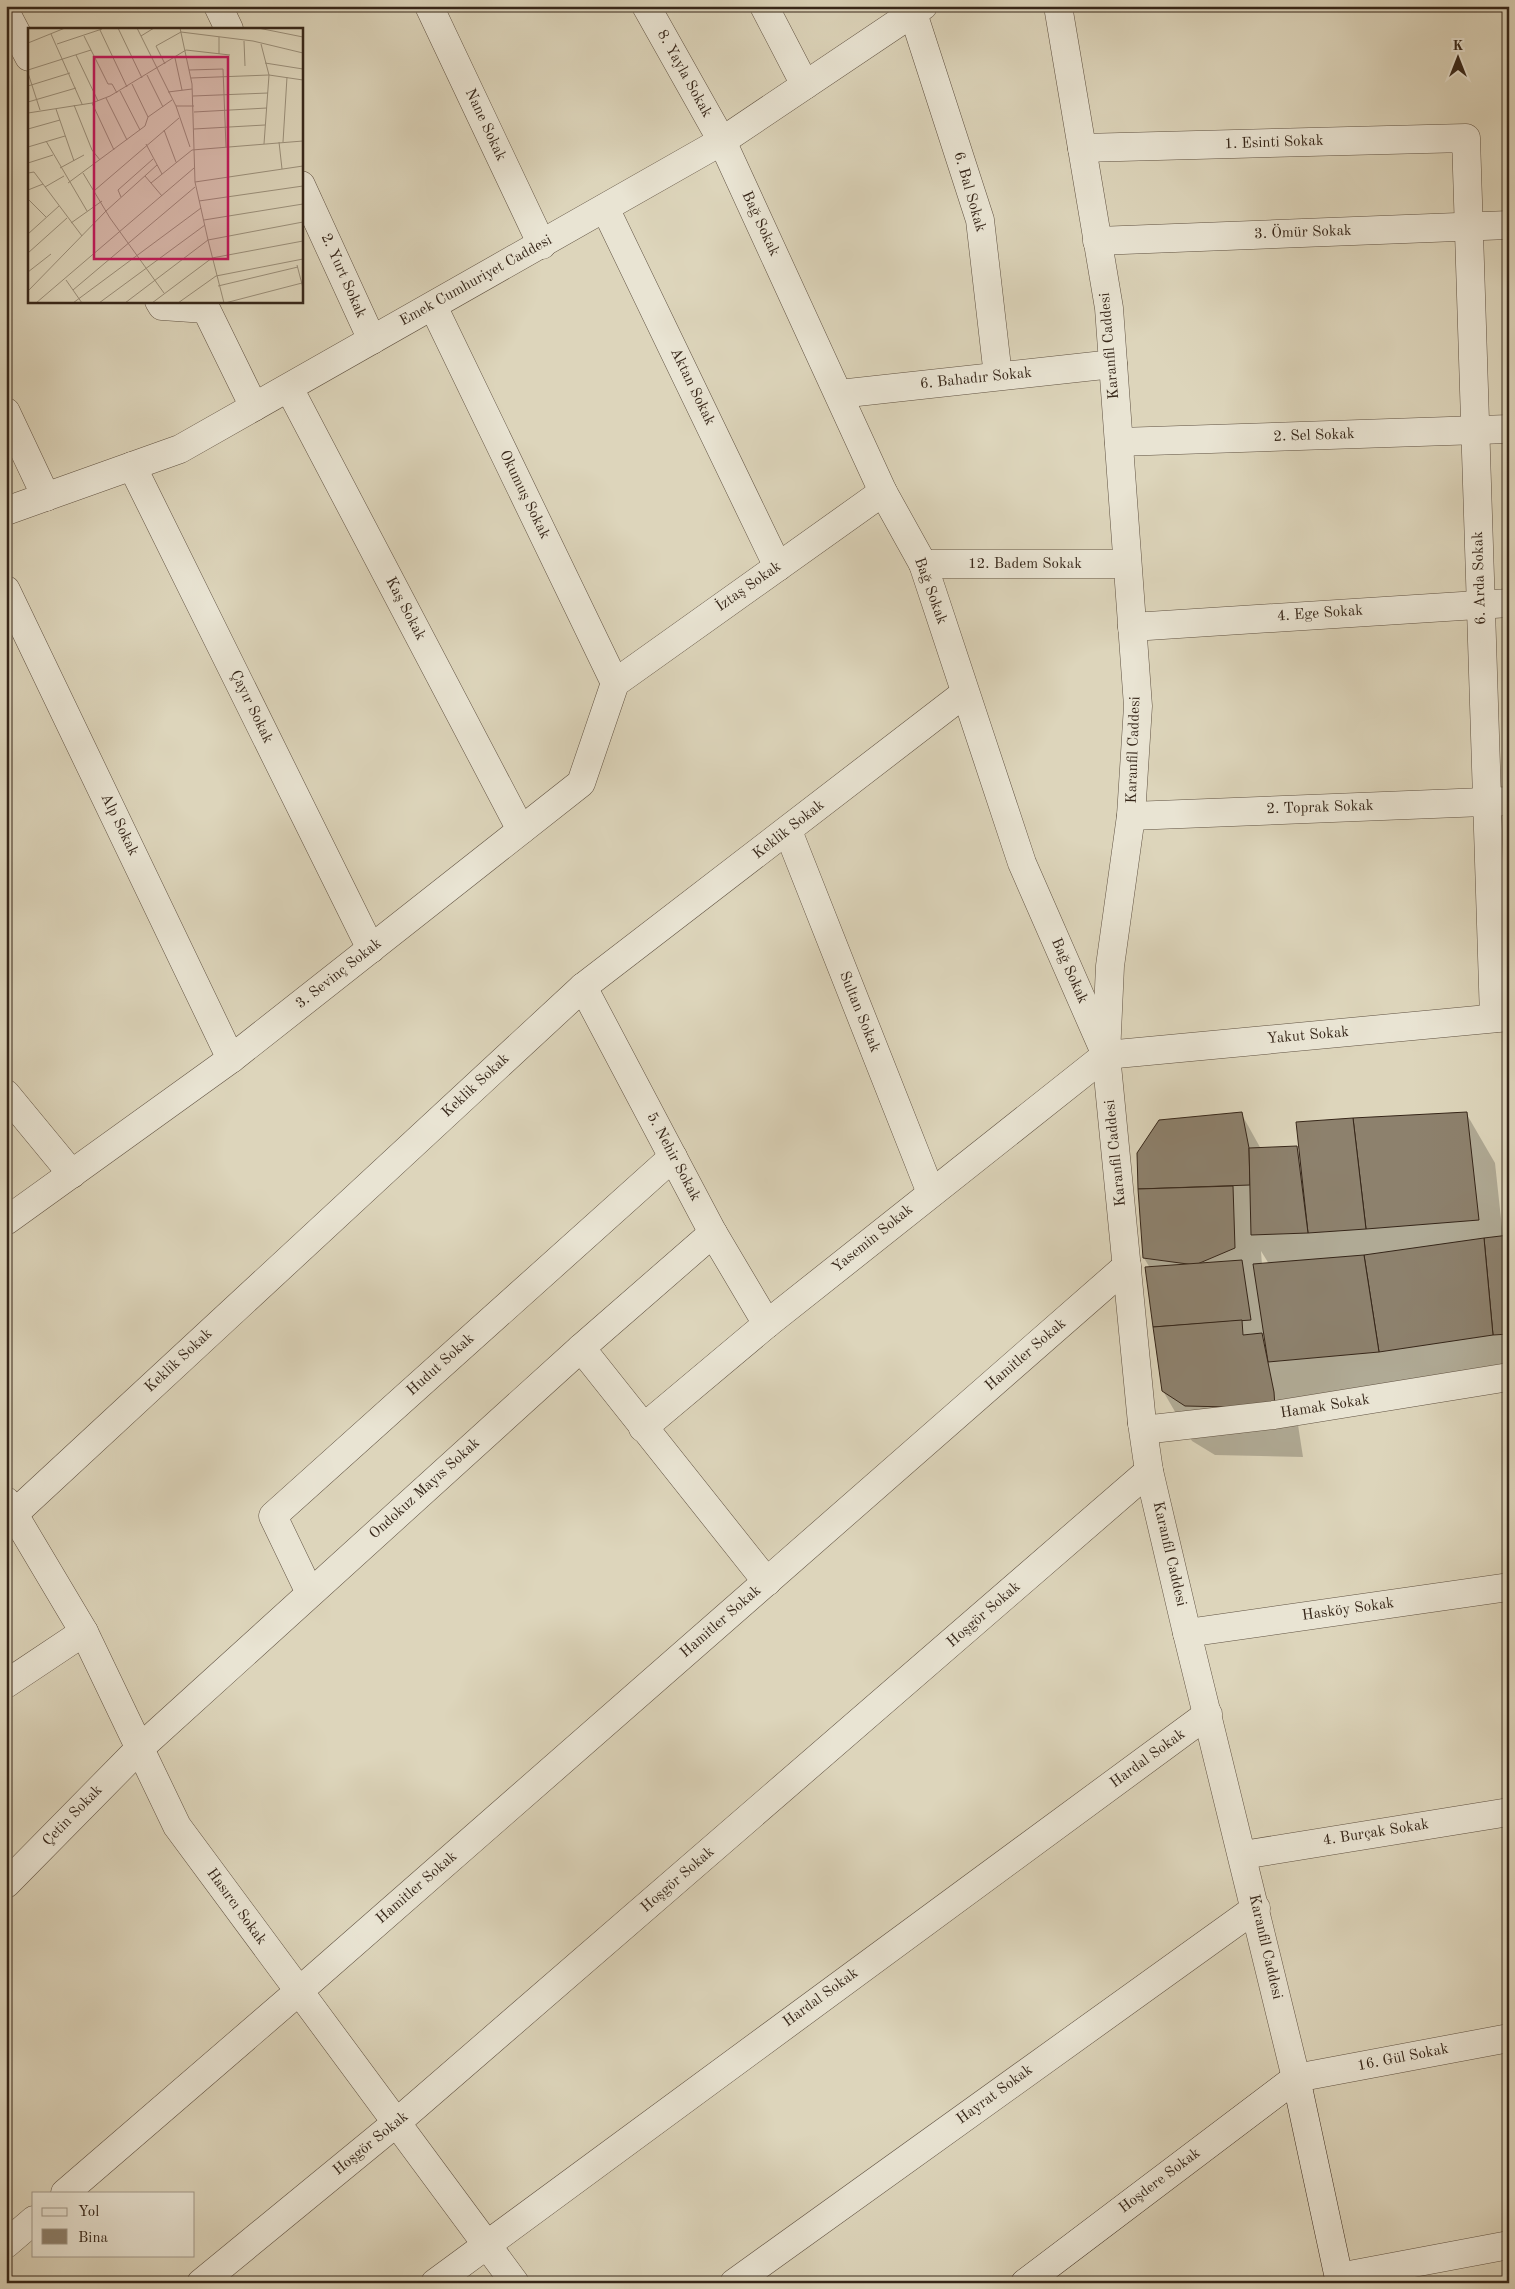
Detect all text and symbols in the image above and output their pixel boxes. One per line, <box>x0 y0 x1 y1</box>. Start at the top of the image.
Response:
inset map <box>28 28 302 302</box>
street label: 8. Yayla Sokak <box>654 28 714 120</box>
north arrow <box>1432 32 1482 82</box>
text: K <box>1453 39 1464 53</box>
street label: Nane Sokak <box>462 87 508 164</box>
street label: 1. Esinti Sokak <box>1224 134 1324 152</box>
street label: 6. Bal Sokak <box>950 150 988 234</box>
street label: Bağ Sokak <box>738 189 782 259</box>
street label: 3. Ömür Sokak <box>1254 221 1352 242</box>
street label: 2. Yurt Sokak <box>318 231 368 321</box>
street label: Emek Cumhuriyet Caddesi <box>397 233 555 329</box>
street label: Karanfil Caddesi <box>1098 292 1122 400</box>
street label: Aktan Sokak <box>667 346 717 428</box>
street label: 6. Bahadır Sokak <box>919 366 1033 392</box>
street label: 2. Sel Sokak <box>1273 427 1355 445</box>
street label: Okumuş Sokak <box>496 448 552 542</box>
street label: 6. Arda Sokak <box>1471 531 1489 625</box>
street label: Bağ Sokak <box>911 556 949 627</box>
street label: İztaş Sokak <box>712 557 784 615</box>
street label: 12. Badem Sokak <box>968 557 1082 572</box>
street label: Kaş Sokak <box>382 575 428 643</box>
street label: 4. Ege Sokak <box>1276 603 1364 624</box>
street label: Çayır Sokak <box>227 668 275 746</box>
street label: Karanfil Caddesi <box>1125 696 1143 804</box>
street label: Alp Sokak <box>98 791 141 859</box>
street label: Keklik Sokak <box>751 798 828 862</box>
street label: 2. Toprak Sokak <box>1266 799 1374 817</box>
street label: 3. Sevinç Sokak <box>293 936 385 1012</box>
street label: Bağ Sokak <box>1048 936 1090 1006</box>
street label: Sultan Sokak <box>836 969 882 1055</box>
street label: Yakut Sokak <box>1266 1025 1350 1047</box>
street label: Keklik Sokak <box>439 1051 513 1121</box>
street label: Karanfil Caddesi <box>1103 1099 1129 1207</box>
street label: 5. Nehir Sokak <box>643 1110 703 1204</box>
street label: Yasemin Sokak <box>830 1202 916 1276</box>
street label: Hamitler Sokak <box>983 1316 1069 1394</box>
street label: Keklik Sokak <box>142 1326 216 1396</box>
street label: Hudut Sokak <box>404 1331 478 1399</box>
street label: Hamak Sokak <box>1279 1392 1371 1421</box>
street label: Ondokuz Mayıs Sokak <box>367 1436 483 1542</box>
street label: Karanfil Caddesi <box>1150 1500 1188 1608</box>
street label: Hoşgör Sokak <box>945 1579 1024 1651</box>
street label: Hamitler Sokak <box>678 1583 764 1661</box>
street label: Hasköy Sokak <box>1301 1596 1395 1624</box>
street label: Hardal Sokak <box>1108 1727 1188 1791</box>
street label: Çetin Sokak <box>40 1782 106 1849</box>
street label: 4. Burçak Sokak <box>1322 1817 1430 1849</box>
street label: Hoşgör Sokak <box>639 1844 718 1916</box>
street label: Hamitler Sokak <box>374 1849 460 1927</box>
street label: Hasırcı Sokak <box>203 1866 269 1948</box>
street label: Karanfil Caddesi <box>1246 1893 1284 2001</box>
street label: Hardal Sokak <box>781 1966 861 2030</box>
street label: 16. Gül Sokak <box>1356 2042 1450 2074</box>
street label: Hayrat Sokak <box>954 2062 1036 2127</box>
street label: Hoşgör Sokak <box>331 2109 411 2179</box>
street label: Hoşdere Sokak <box>1117 2146 1204 2216</box>
legend <box>32 2192 195 2256</box>
text: Yol <box>78 2205 99 2220</box>
text: Bina <box>78 2231 109 2246</box>

